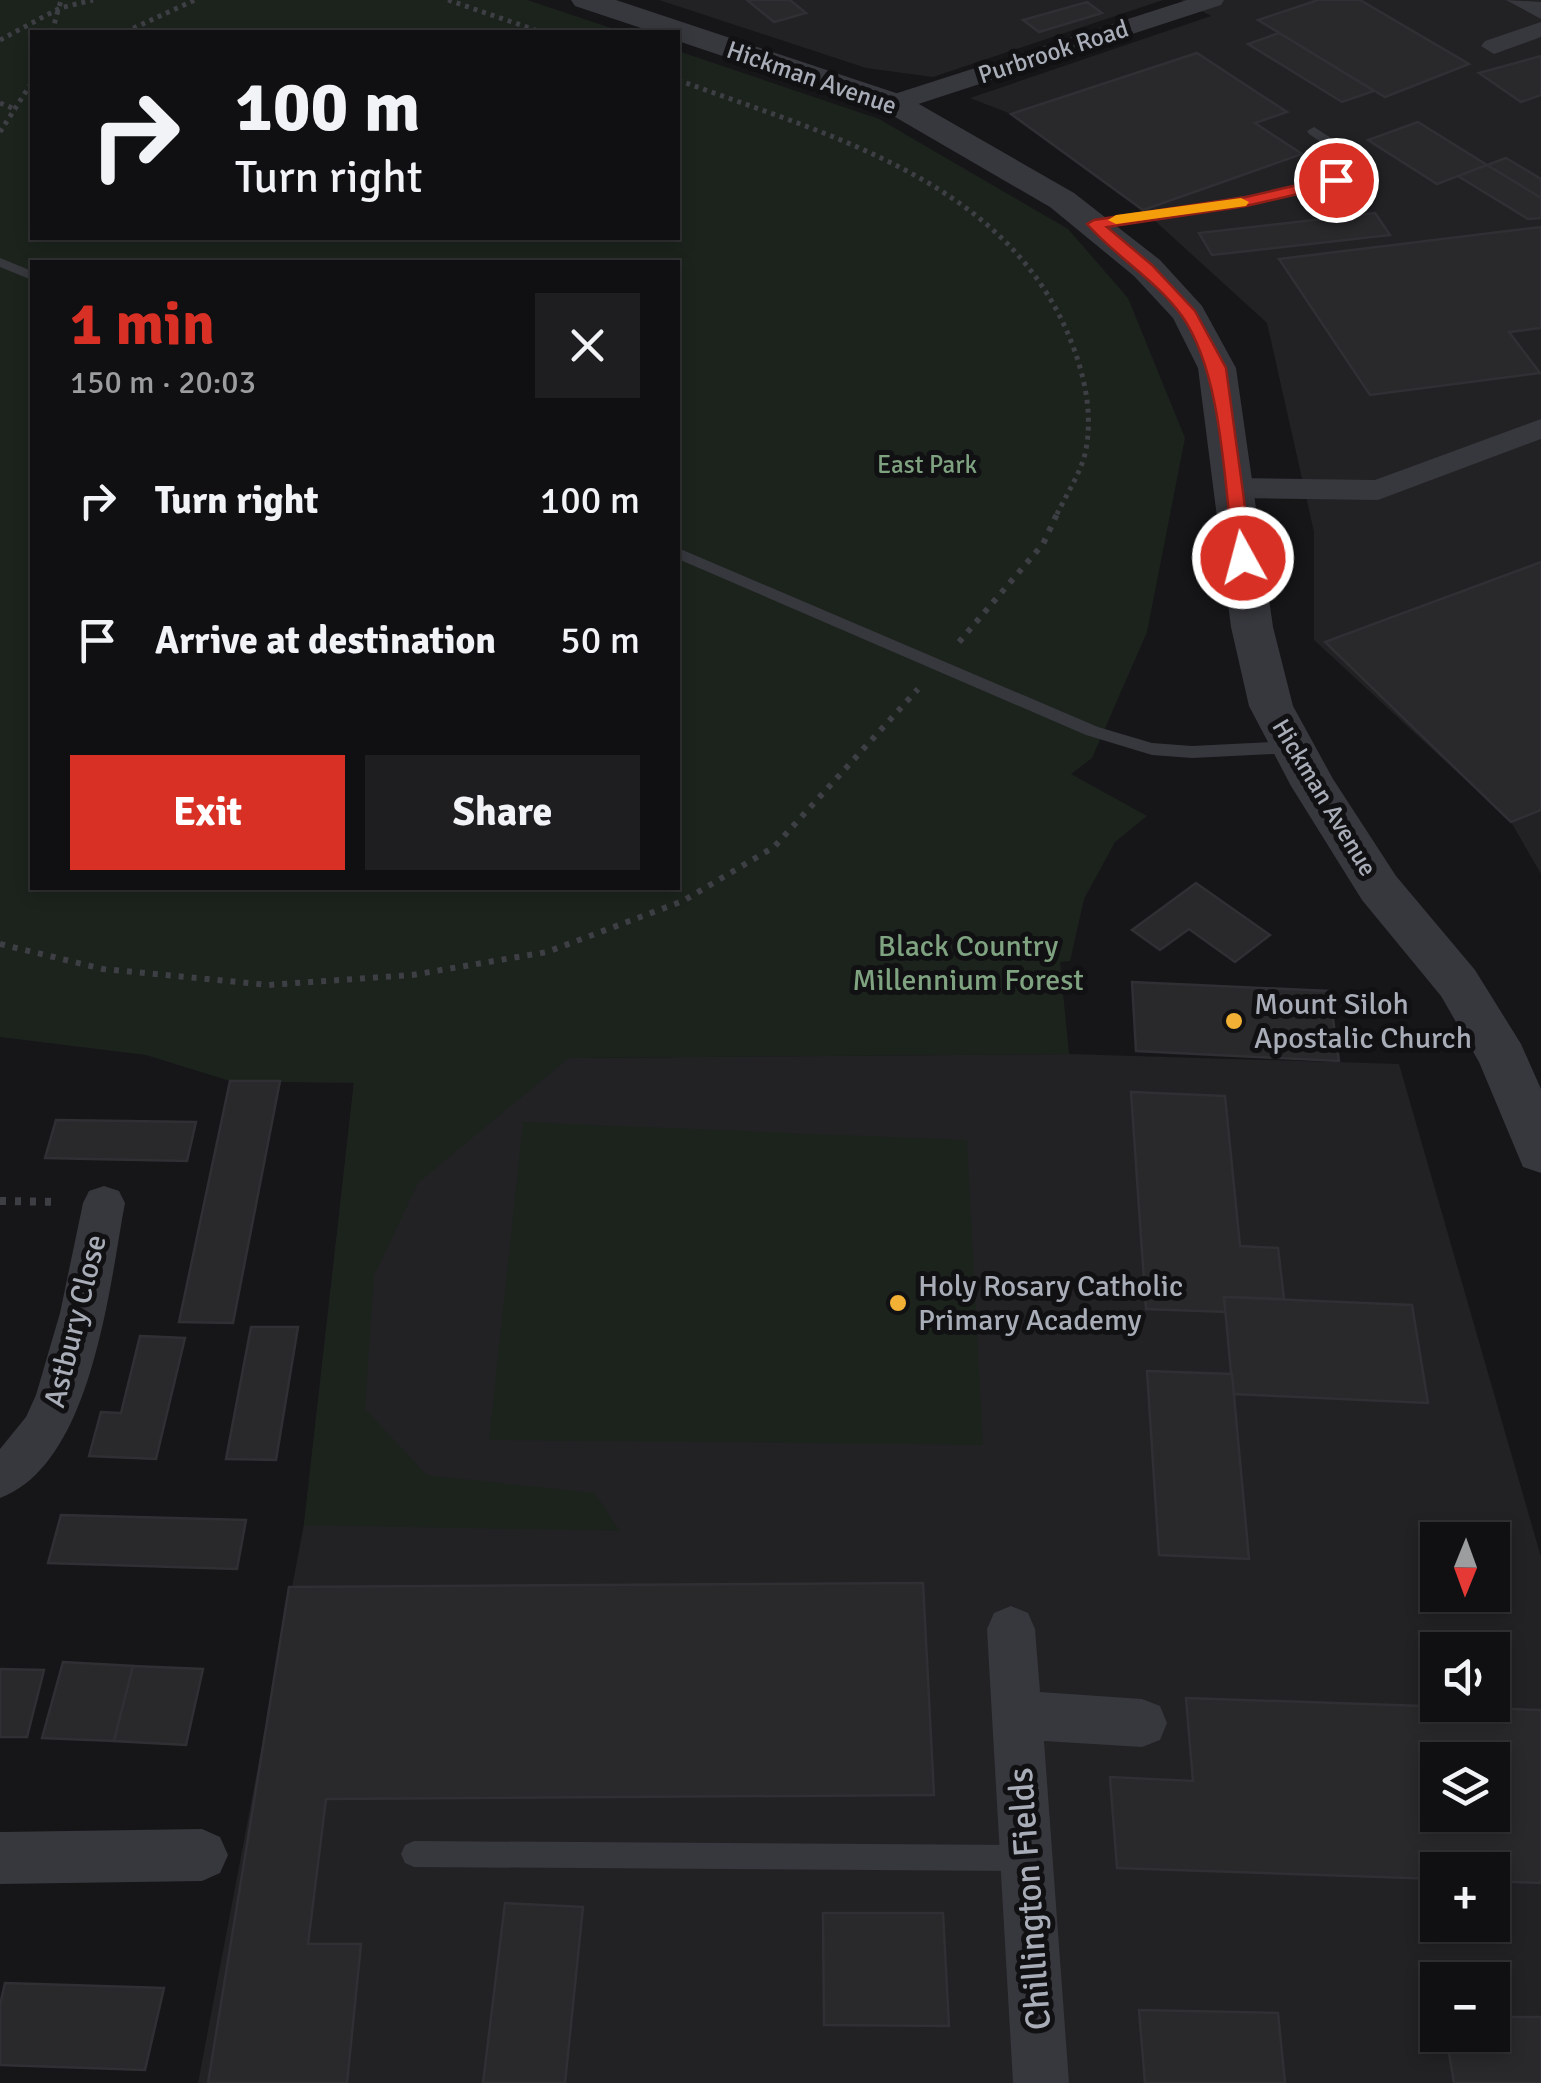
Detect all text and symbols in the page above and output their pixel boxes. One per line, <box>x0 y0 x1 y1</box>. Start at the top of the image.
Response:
street label: Purbrook Road <box>974 13 1132 90</box>
street label: Hickman Avenue <box>723 34 901 121</box>
text: 100 m <box>235 64 420 150</box>
icon: right <box>70 70 200 200</box>
pin <box>1294 138 1379 223</box>
text: Turn right <box>235 150 423 205</box>
icon: arrive <box>1309 153 1364 208</box>
text: 1 min <box>70 288 215 362</box>
button: close <box>535 293 640 398</box>
text: 150 m · 20:03 <box>70 363 256 402</box>
park label: East Park <box>877 449 977 480</box>
icon: right <box>70 473 125 528</box>
text: Turn right <box>155 477 319 524</box>
text: 100 m <box>540 477 640 524</box>
position arrow <box>1191 506 1295 610</box>
icon: arrive <box>70 613 125 668</box>
text: Arrive at destination <box>155 617 496 664</box>
text: 50 m <box>560 617 640 664</box>
street label: Hickman Avenue <box>1265 713 1384 881</box>
button: Exit <box>70 755 345 870</box>
button: Share <box>365 755 640 870</box>
park label: Black Country Millennium Forest <box>852 928 1084 999</box>
place label: Mount Siloh Apostalic Church <box>1254 986 1472 1057</box>
marker: Mount Siloh Apostalic Church <box>1223 1010 1245 1032</box>
street label: Astbury Close <box>36 1231 115 1411</box>
place label: Holy Rosary Catholic Primary Academy <box>918 1268 1183 1339</box>
marker: Holy Rosary Catholic Primary Academy <box>887 1292 909 1314</box>
north arrow <box>1420 1522 1510 1612</box>
map controls <box>1420 1522 1510 2052</box>
button: sound <box>1420 1632 1510 1722</box>
button: layers <box>1420 1742 1510 1832</box>
street label: Chillington Fields <box>999 1766 1060 2032</box>
button: + <box>1420 1852 1510 1942</box>
button: − <box>1420 1962 1510 2052</box>

